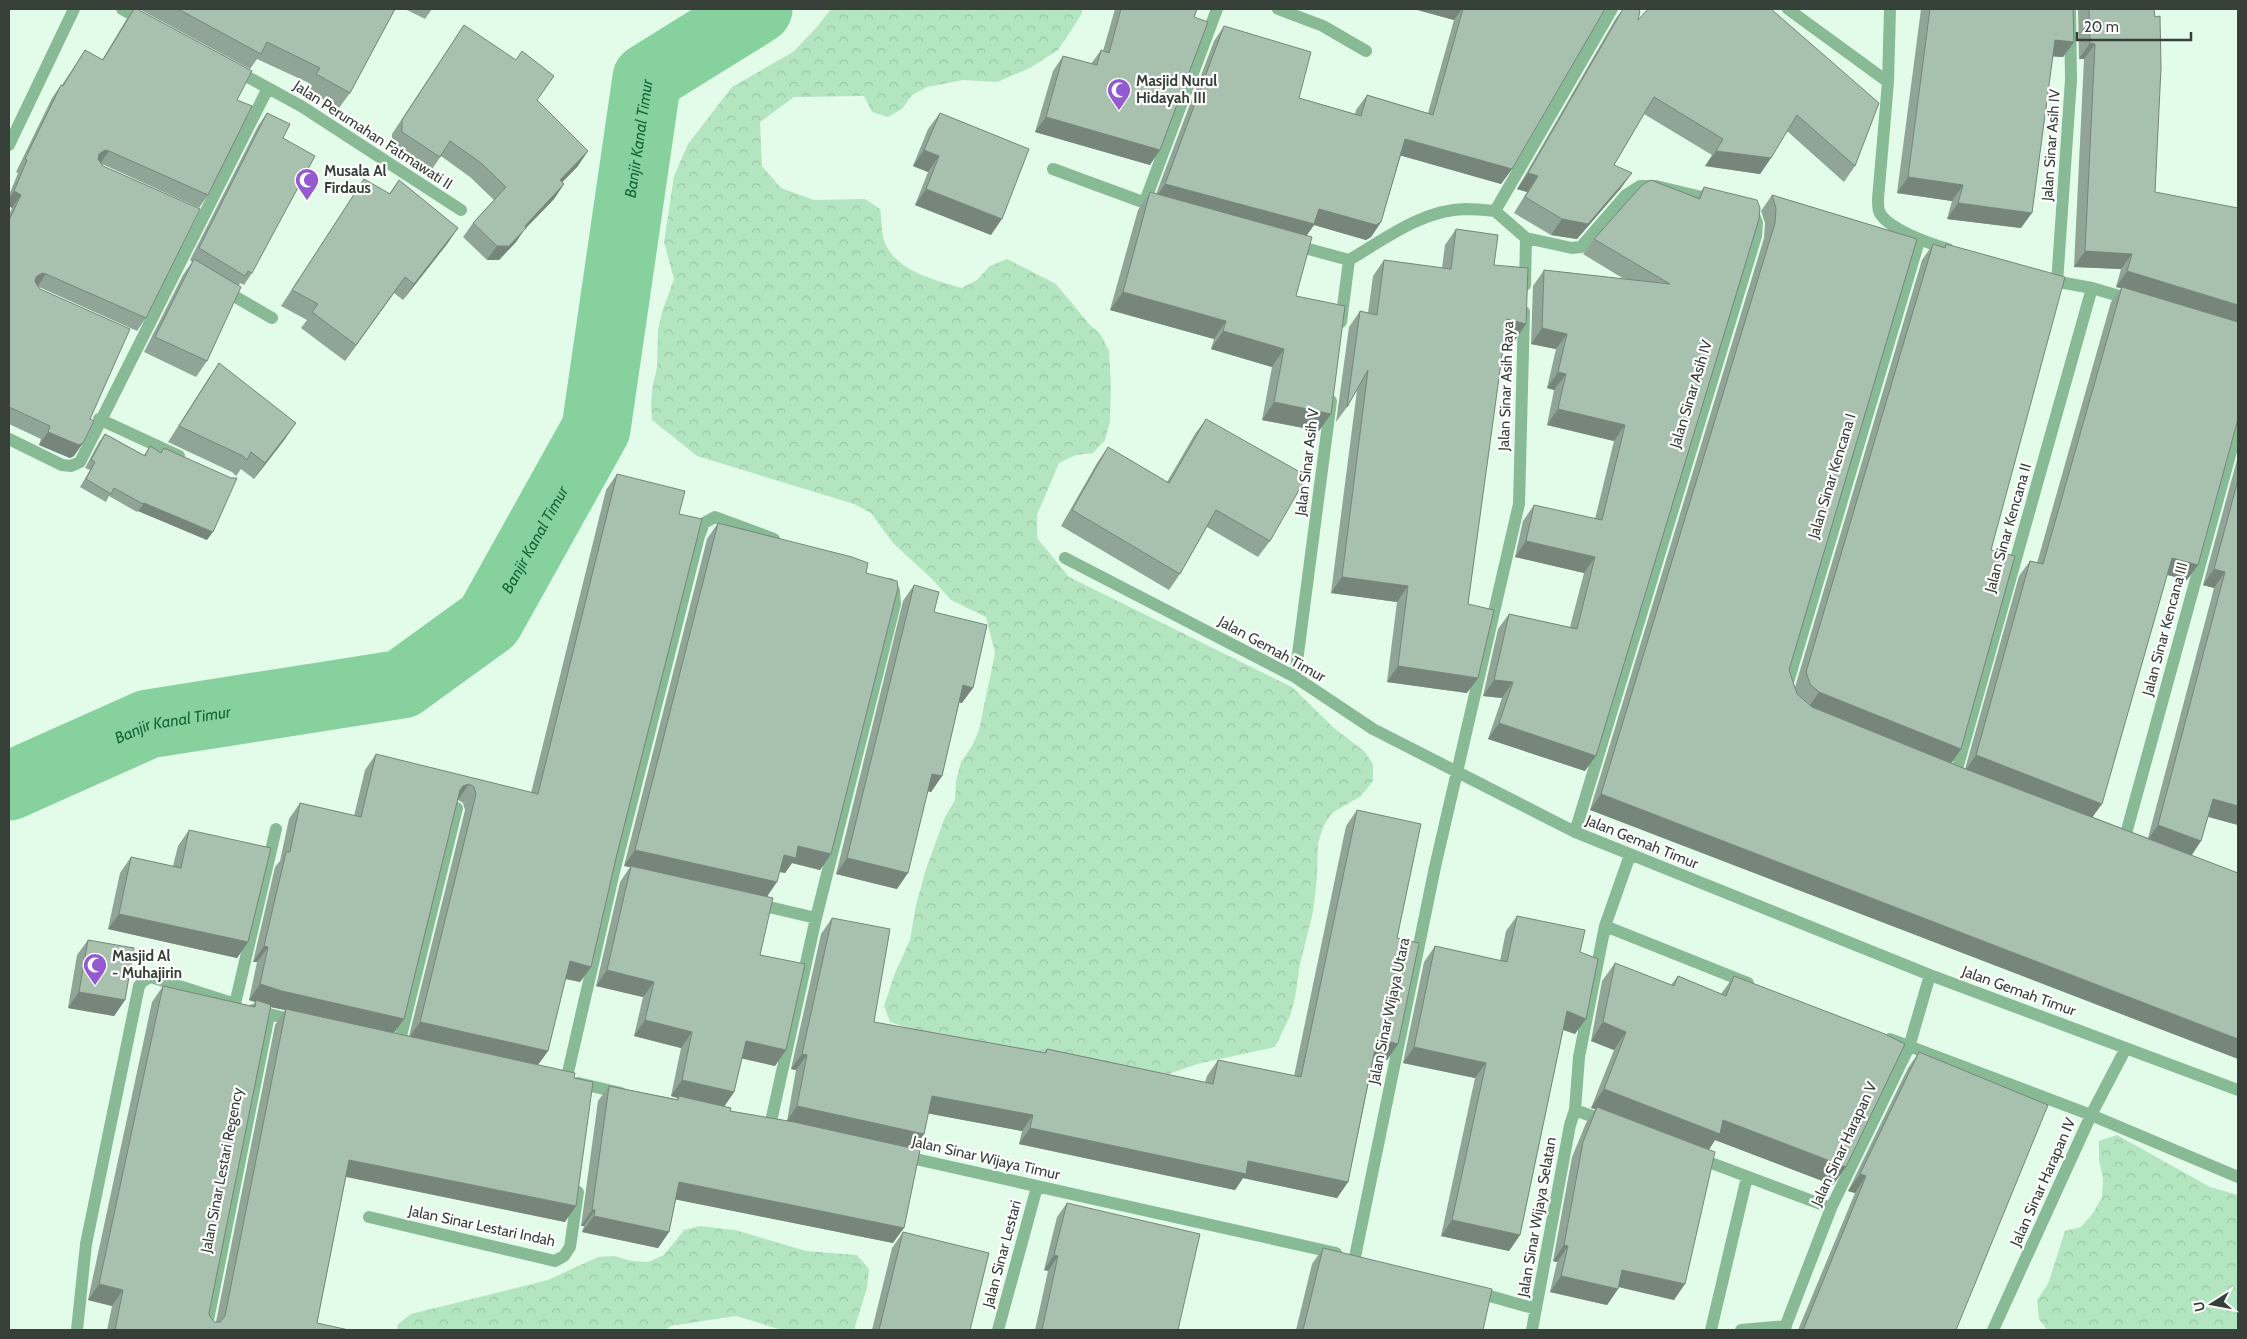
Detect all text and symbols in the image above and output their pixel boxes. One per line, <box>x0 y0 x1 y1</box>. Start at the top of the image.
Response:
scale bar <box>2077 10 2191 42</box>
text: 20 m <box>2084 18 2119 36</box>
place label: Masjid Nurul Hidayah III <box>1136 72 1217 107</box>
street label: Jalan Perumahan Fatmawati II <box>289 76 456 193</box>
water label: Banjir Kanal Timur <box>621 77 657 199</box>
mosque icon: Masjid Nurul Hidayah III <box>1106 77 1132 111</box>
street label: Jalan Sinar Asih IV <box>2038 88 2064 203</box>
place label: Musala Al Firdaus <box>324 162 386 197</box>
mosque icon: Musala Al Firdaus <box>294 167 320 201</box>
street label: Jalan Sinar Asih Raya <box>1495 320 1517 452</box>
street label: Jalan Sinar Asih IV <box>1666 337 1716 451</box>
street label: Jalan Sinar Asih V <box>1291 406 1323 518</box>
street label: Jalan Sinar Kencana I <box>1804 411 1860 542</box>
street label: Jalan Sinar Kencana II <box>1981 461 2035 596</box>
water label: Banjir Kanal Timur <box>497 482 573 597</box>
street label: Jalan Sinar Kencana III <box>2138 560 2191 699</box>
street label: Jalan Gemah Timur <box>1214 612 1329 686</box>
water label: Banjir Kanal Timur <box>112 702 233 748</box>
street label: Jalan Gemah Timur <box>1582 811 1701 873</box>
street label: Jalan Sinar Wijaya Utara <box>1364 935 1413 1087</box>
place label: Masjid Al - Muhajirin <box>112 947 182 982</box>
mosque icon: Masjid Al - Muhajirin <box>82 952 108 986</box>
street label: Jalan Gemah Timur <box>1959 962 2079 1020</box>
street label: Jalan Sinar Harapan V <box>1807 1078 1881 1210</box>
street label: Jalan Sinar Lestari Regency <box>197 1085 247 1255</box>
street label: Jalan Sinar Harapan IV <box>2006 1114 2080 1250</box>
street label: Jalan Sinar Wijaya Timur <box>909 1132 1062 1184</box>
street label: Jalan Sinar Wijaya Selatan <box>1514 1136 1560 1299</box>
street label: Jalan Sinar Lestari <box>979 1198 1025 1311</box>
street label: Jalan Sinar Lestari Indah <box>406 1201 557 1250</box>
north arrow <box>2187 1279 2237 1329</box>
text: U <box>2189 1300 2209 1313</box>

